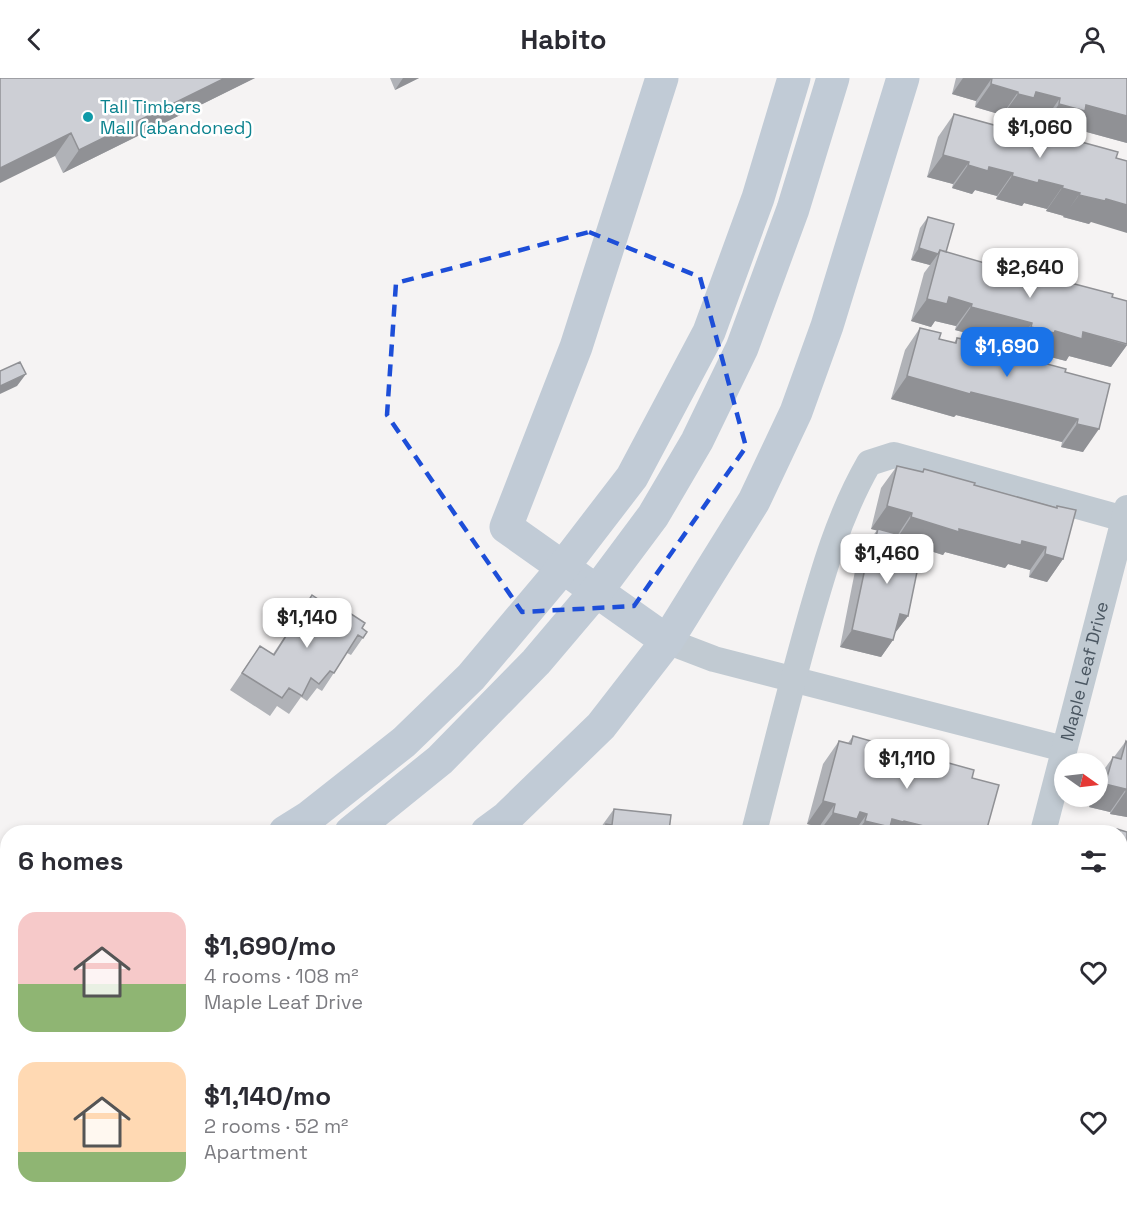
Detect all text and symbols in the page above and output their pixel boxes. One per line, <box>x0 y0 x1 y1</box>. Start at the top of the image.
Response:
text: Habito <box>520 22 607 57</box>
icon: back <box>18 23 51 56</box>
icon: person <box>1076 23 1109 56</box>
place label: Tall Timbers Mall (abandoned) <box>100 95 252 139</box>
pin: $1,060 <box>991 108 1089 159</box>
marker: Tall Timbers Mall (abandoned) <box>81 110 95 124</box>
text: $1,060 <box>1007 114 1073 140</box>
pin: $2,640 <box>981 248 1079 299</box>
text: $2,640 <box>996 254 1064 280</box>
pin: $1,690 <box>958 327 1056 378</box>
text: $1,690 <box>975 333 1039 359</box>
pin: $1,460 <box>838 534 936 585</box>
text: $1,460 <box>854 540 920 566</box>
pin: $1,140 <box>258 598 356 649</box>
street label: Maple Leaf Drive <box>1055 599 1113 743</box>
text: $1,140 <box>277 604 337 630</box>
pin: $1,110 <box>858 739 956 790</box>
text: $1,110 <box>878 745 936 771</box>
north arrow <box>1054 753 1108 807</box>
map controls <box>1054 753 1108 807</box>
text: 6 homes <box>18 844 123 878</box>
icon: filters <box>1077 845 1110 878</box>
text: $1,690/mo <box>204 929 336 963</box>
icon: home <box>66 936 138 1008</box>
icon: heart <box>1077 956 1110 989</box>
text: 4 rooms · 108 m² <box>204 963 359 989</box>
text: Maple Leaf Drive <box>204 989 363 1015</box>
text: $1,140/mo <box>204 1079 331 1113</box>
icon: home <box>66 1086 138 1158</box>
icon: heart <box>1077 1106 1110 1139</box>
text: 2 rooms · 52 m² <box>204 1113 348 1139</box>
text: Apartment <box>204 1139 308 1165</box>

